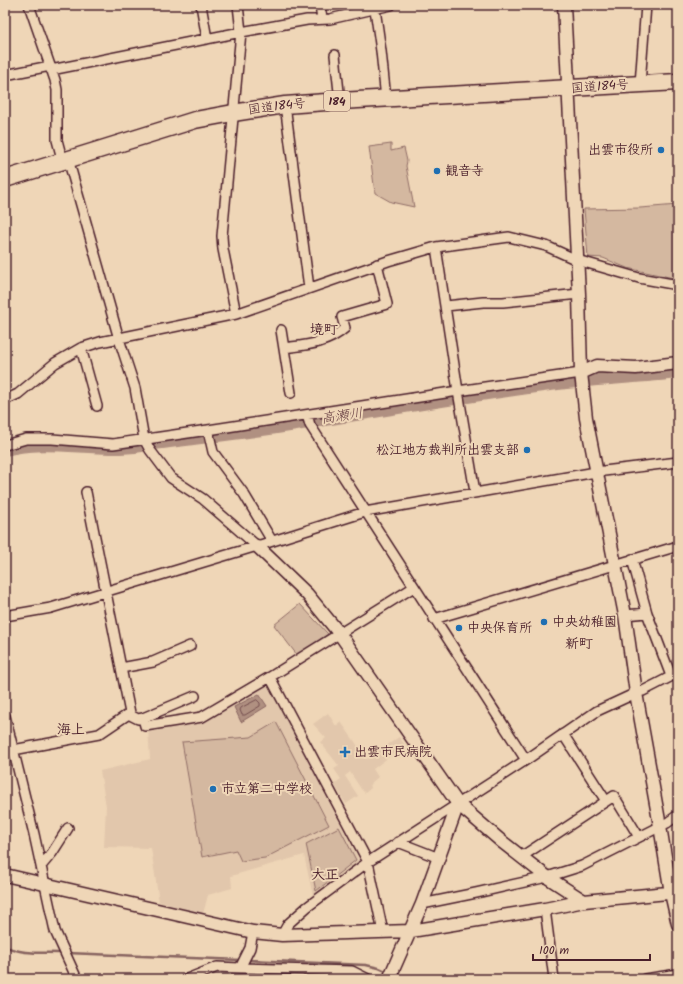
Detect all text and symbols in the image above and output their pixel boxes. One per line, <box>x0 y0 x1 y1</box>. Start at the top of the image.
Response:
street label: 国道184号 <box>570 74 630 100</box>
road number: 184 <box>324 91 350 111</box>
street label: 国道184号 <box>247 93 307 121</box>
place label: 出雲市役所 <box>588 140 653 161</box>
marker: 出雲市役所 <box>656 145 666 155</box>
place label: 観音寺 <box>445 161 484 182</box>
marker: 観音寺 <box>432 166 442 176</box>
district label: 境町 <box>310 319 338 341</box>
water label: 高瀬川 <box>320 402 364 430</box>
place label: 松江地方裁判所出雲支部 <box>376 440 519 461</box>
marker: 松江地方裁判所出雲支部 <box>522 445 532 455</box>
place label: 中央幼稚園 <box>552 612 617 633</box>
marker: 中央幼稚園 <box>539 617 549 627</box>
place label: 中央保育所 <box>467 618 532 639</box>
marker: 中央保育所 <box>454 623 464 633</box>
district label: 新町 <box>565 633 593 655</box>
district label: 海上 <box>57 719 85 741</box>
place label: 出雲市民病院 <box>354 742 432 763</box>
marker: 出雲市民病院 <box>339 746 351 758</box>
place label: 市立第二中学校 <box>221 779 312 800</box>
marker: 市立第二中学校 <box>208 784 218 794</box>
district label: 大正 <box>311 864 339 886</box>
scale bar <box>533 936 650 962</box>
text: 100 m <box>539 941 570 960</box>

